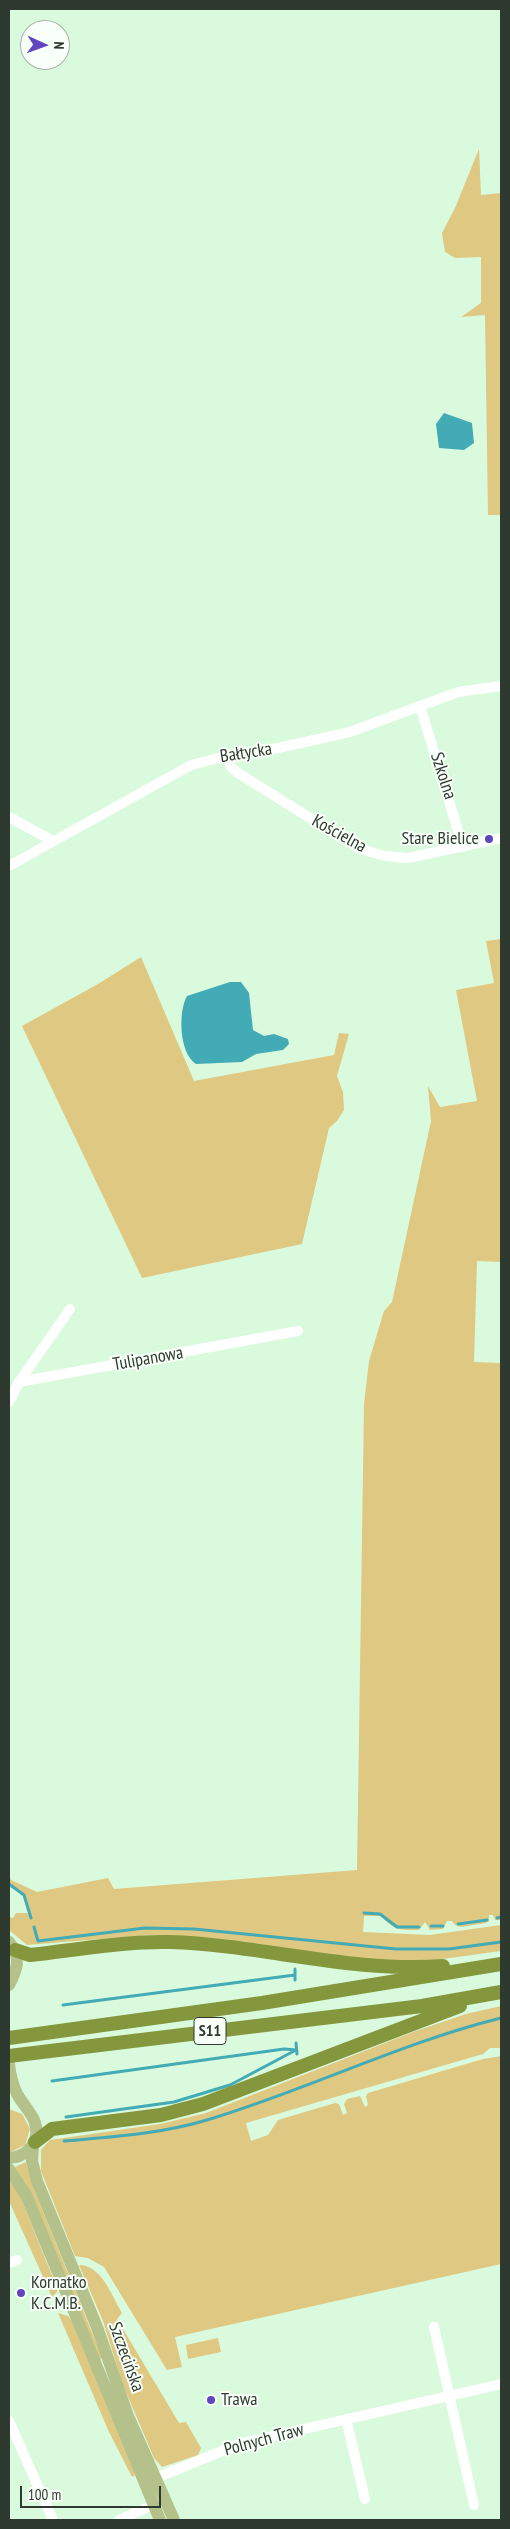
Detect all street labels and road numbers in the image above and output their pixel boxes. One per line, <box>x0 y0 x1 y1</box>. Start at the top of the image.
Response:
street label: Bałtycka <box>219 738 273 768</box>
street label: Szkolna <box>425 750 461 802</box>
street label: Kościelna <box>308 810 370 858</box>
street label: Tulipanowa <box>111 1342 185 1376</box>
road number: S11 <box>194 2018 226 2044</box>
street label: Szczecińska <box>104 2319 148 2395</box>
street label: Polnych Traw <box>222 2419 306 2461</box>

